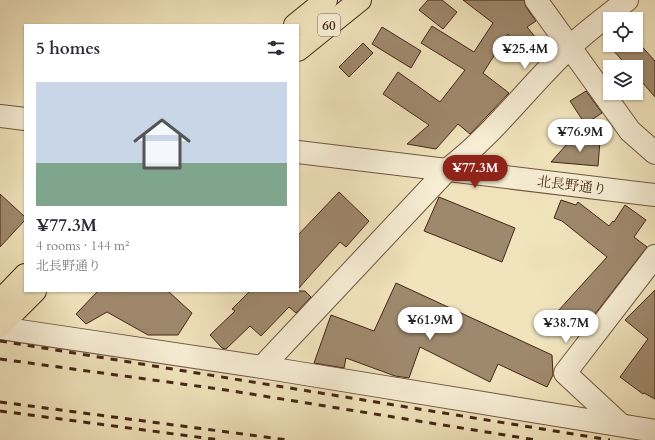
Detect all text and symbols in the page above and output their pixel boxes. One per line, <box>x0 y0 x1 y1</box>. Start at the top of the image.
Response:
map controls <box>603 12 643 100</box>
button: locate <box>603 12 643 52</box>
road number: 60 <box>318 14 340 36</box>
pin: ¥25.4M <box>492 36 558 70</box>
text: 5 homes <box>36 37 100 60</box>
icon: filters <box>265 37 287 59</box>
text: ¥25.4M <box>502 40 548 58</box>
button: layers <box>603 60 643 100</box>
icon: home <box>126 108 198 180</box>
pin: ¥76.9M <box>547 119 613 153</box>
text: ¥76.9M <box>557 123 603 141</box>
pin: ¥77.3M <box>442 155 508 189</box>
text: ¥77.3M <box>452 159 498 177</box>
street label: 北長野通り <box>536 172 608 199</box>
text: ¥77.3M <box>36 214 97 237</box>
text: 4 rooms · 144 m² <box>36 237 129 255</box>
text: 北長野通り <box>36 257 101 275</box>
pin: ¥61.9M <box>397 307 463 341</box>
pin: ¥38.7M <box>533 310 599 344</box>
text: ¥61.9M <box>407 311 453 329</box>
text: ¥38.7M <box>543 314 589 332</box>

